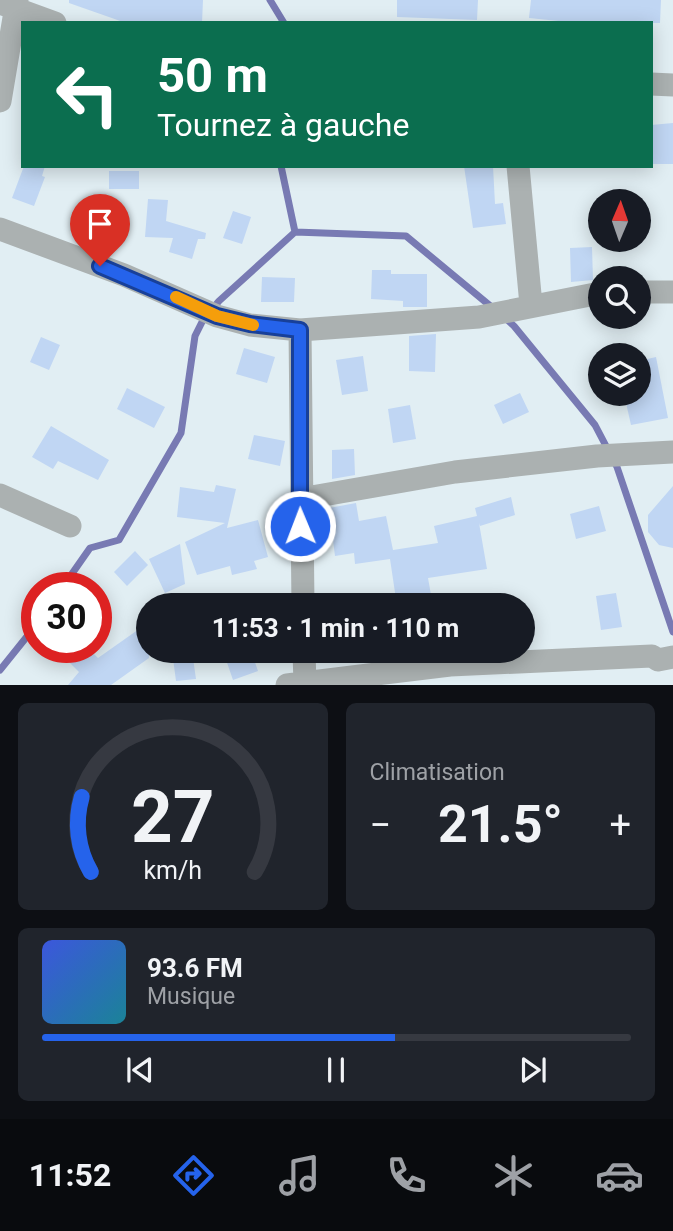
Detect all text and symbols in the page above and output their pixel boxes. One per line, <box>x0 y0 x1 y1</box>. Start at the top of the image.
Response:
text: 50 m <box>157 47 268 104</box>
icon: left <box>42 49 133 140</box>
text: Tournez à gauche <box>157 106 409 144</box>
north arrow <box>588 189 651 252</box>
map controls <box>588 189 651 406</box>
pin <box>70 194 130 266</box>
icon: arrive <box>81 205 119 243</box>
button: search <box>588 266 651 329</box>
button: layers <box>588 343 651 406</box>
position arrow <box>263 489 337 563</box>
speed limit sign: 30 <box>21 572 112 663</box>
text: 11:53 · 1 min · 110 m <box>212 613 459 643</box>
text: Climatisation <box>370 759 505 786</box>
text: 27 <box>131 775 215 861</box>
text: 21.5° <box>438 794 563 855</box>
text: − <box>370 803 391 847</box>
text: + <box>609 803 631 847</box>
text: km/h <box>143 856 202 885</box>
text: 93.6 FM <box>147 953 243 983</box>
text: Musique <box>147 983 235 1010</box>
icon: previous <box>121 1051 159 1089</box>
icon: pause <box>317 1051 355 1089</box>
icon: next <box>514 1051 552 1089</box>
icon: directions <box>169 1151 218 1200</box>
icon: music <box>275 1151 324 1200</box>
icon: phone <box>382 1151 431 1200</box>
icon: climate <box>489 1151 538 1200</box>
icon: car <box>595 1151 644 1200</box>
text: 11:52 <box>29 1156 111 1194</box>

